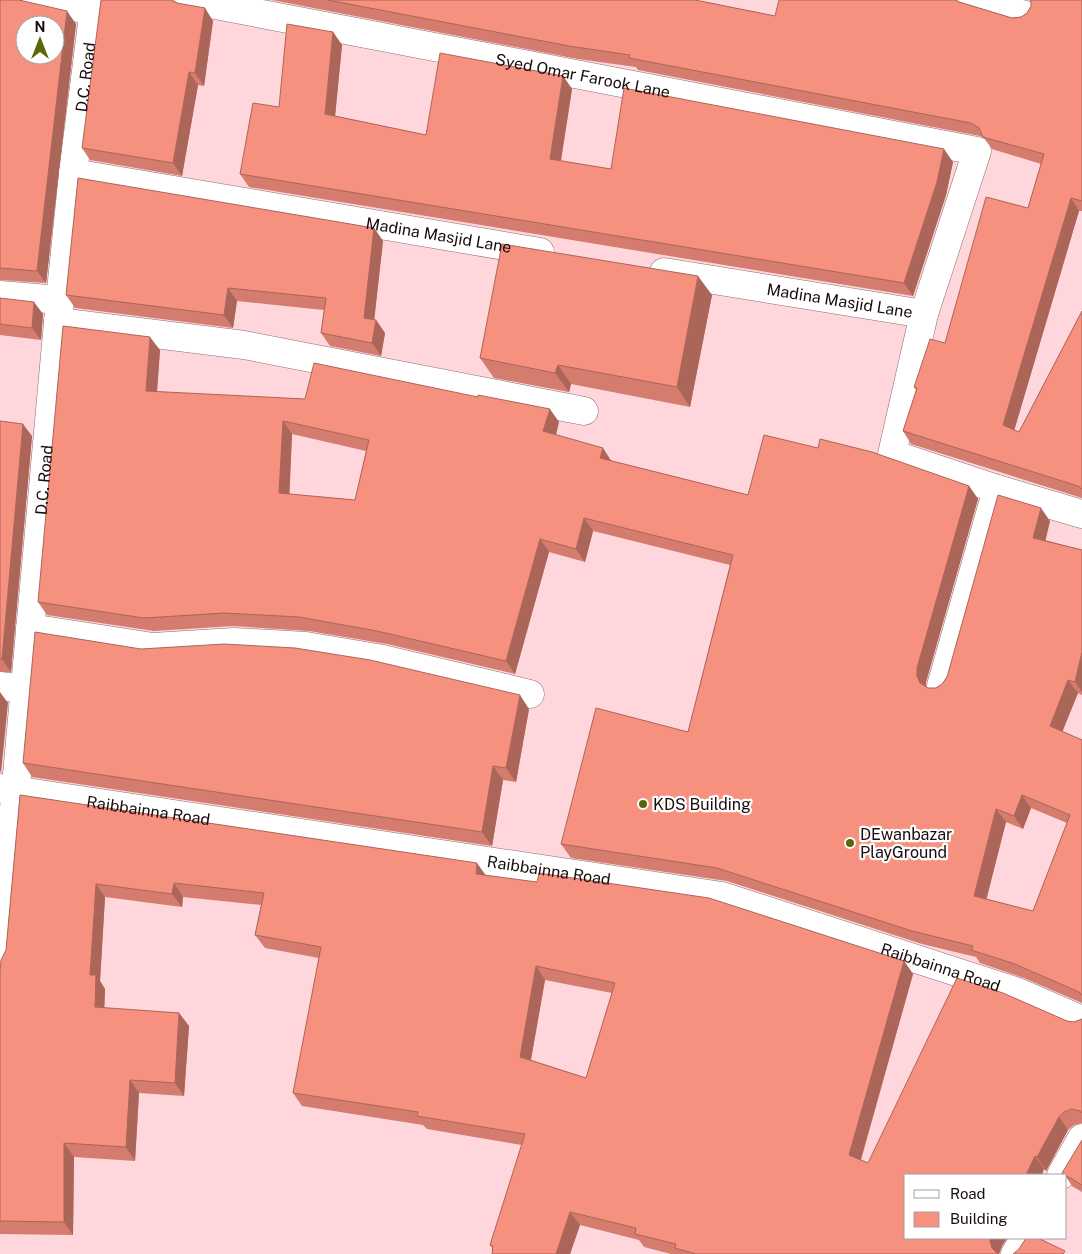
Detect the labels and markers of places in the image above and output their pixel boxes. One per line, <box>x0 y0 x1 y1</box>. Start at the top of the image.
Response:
place label: KDS Building <box>653 795 751 814</box>
marker: KDS Building <box>637 798 649 810</box>
place label: DEwanbazar PlayGround <box>860 825 952 862</box>
marker: DEwanbazar PlayGround <box>844 837 856 849</box>

